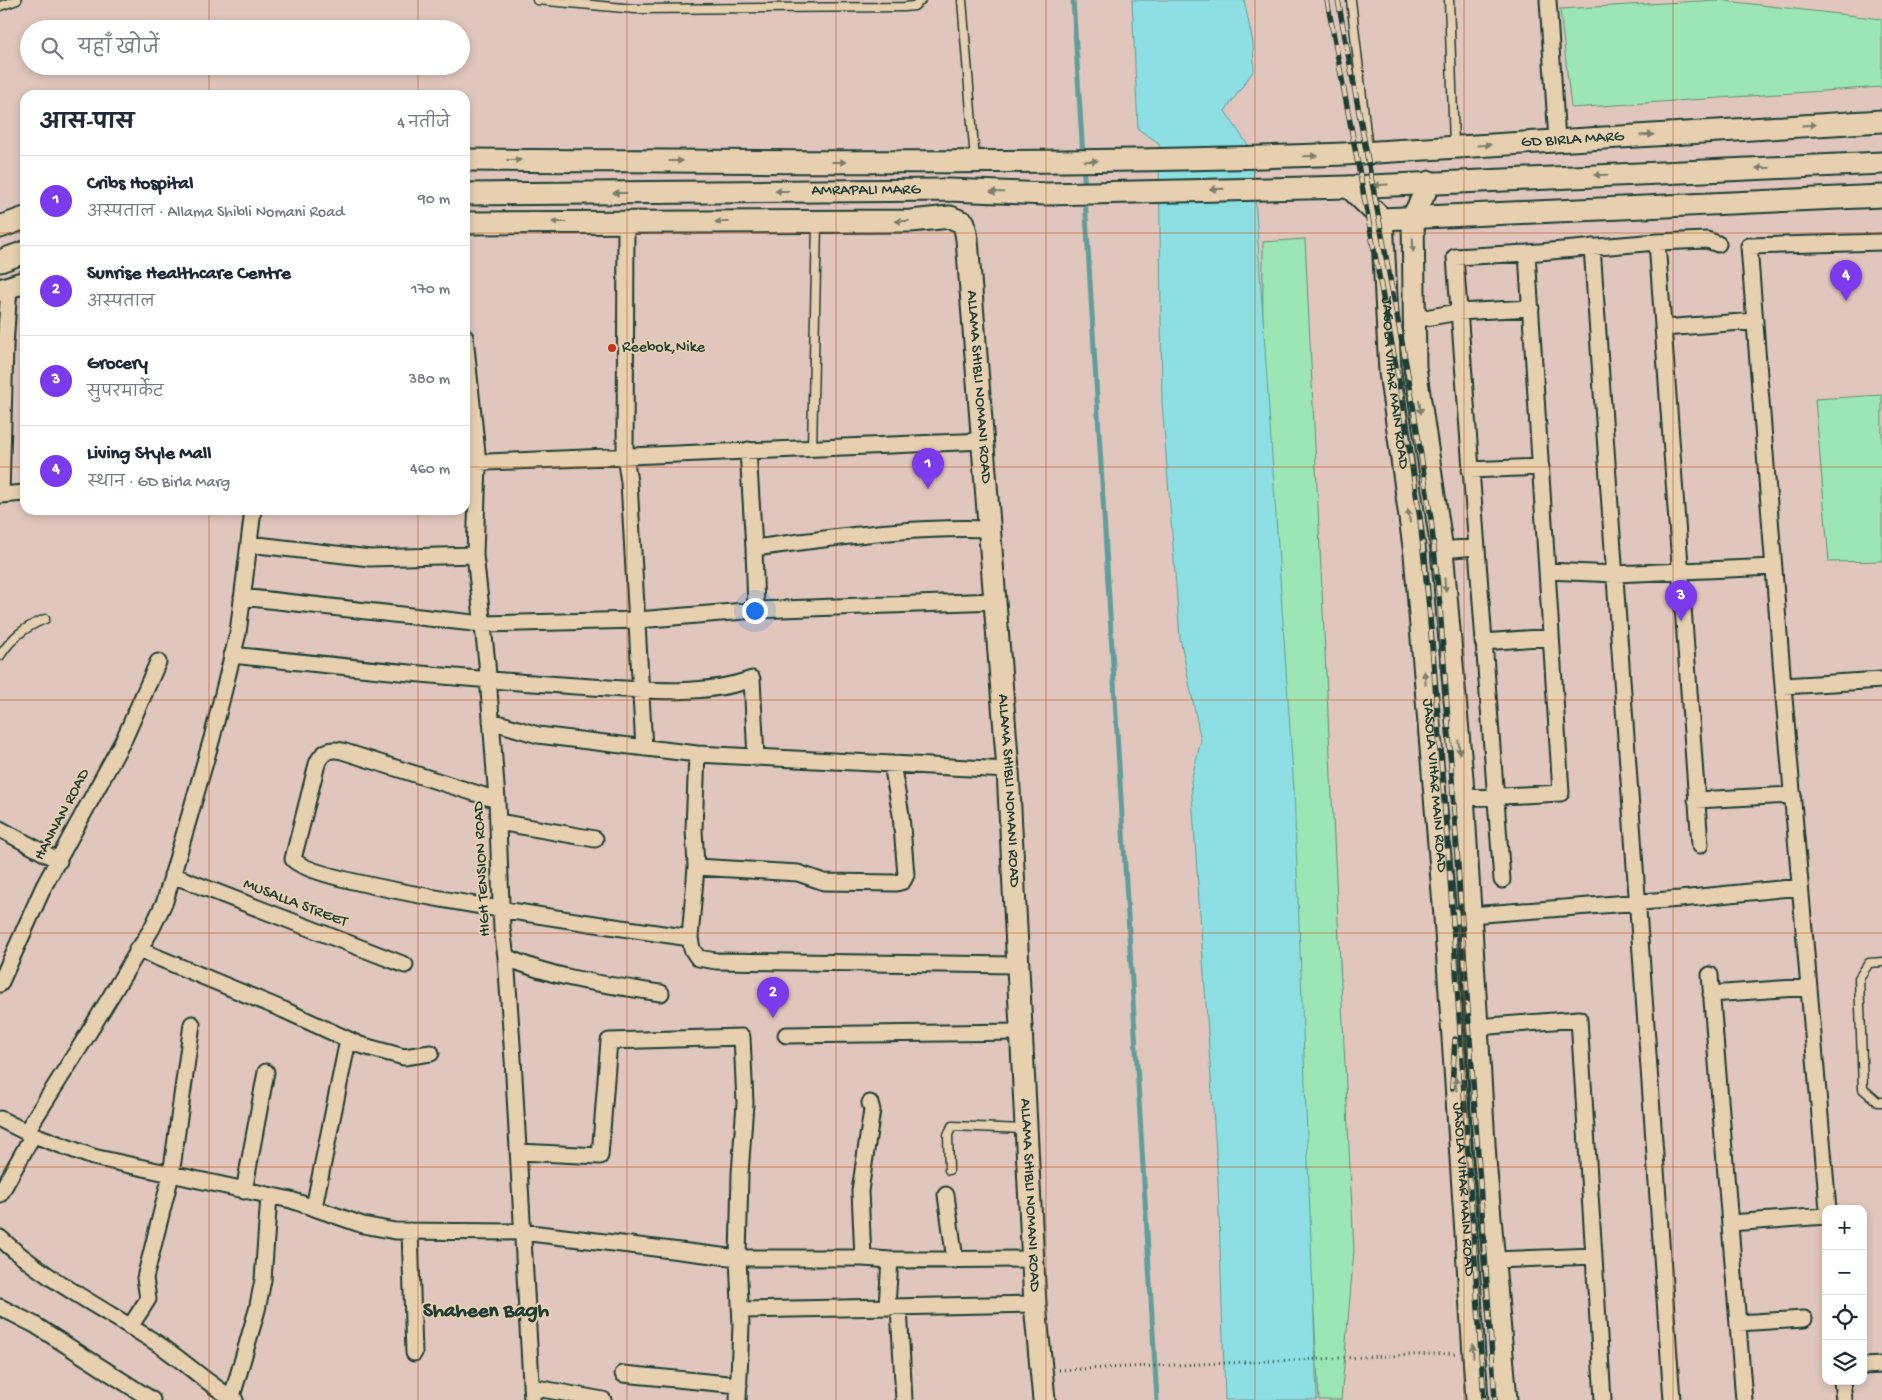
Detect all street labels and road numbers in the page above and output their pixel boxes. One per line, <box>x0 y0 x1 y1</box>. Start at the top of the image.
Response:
street label: GD BIRLA MARG <box>1521 127 1625 153</box>
street label: AMRAPALI MARG <box>811 181 922 201</box>
street label: ALLAMA SHIBLI NOMANI ROAD <box>961 290 995 485</box>
street label: JASOLA VIHAR MAIN ROAD <box>1377 295 1413 471</box>
street label: ALLAMA SHIBLI NOMANI ROAD <box>993 693 1023 888</box>
street label: JASOLA VIHAR MAIN ROAD <box>1417 698 1451 873</box>
street label: HANNAN ROAD <box>31 765 95 864</box>
street label: HIGH TENSION ROAD <box>470 800 496 937</box>
street label: MUSALLA STREET <box>240 875 351 933</box>
street label: ALLAMA SHIBLI NOMANI ROAD <box>1015 1098 1044 1293</box>
street label: JASOLA VIHAR MAIN ROAD <box>1448 1102 1478 1277</box>

